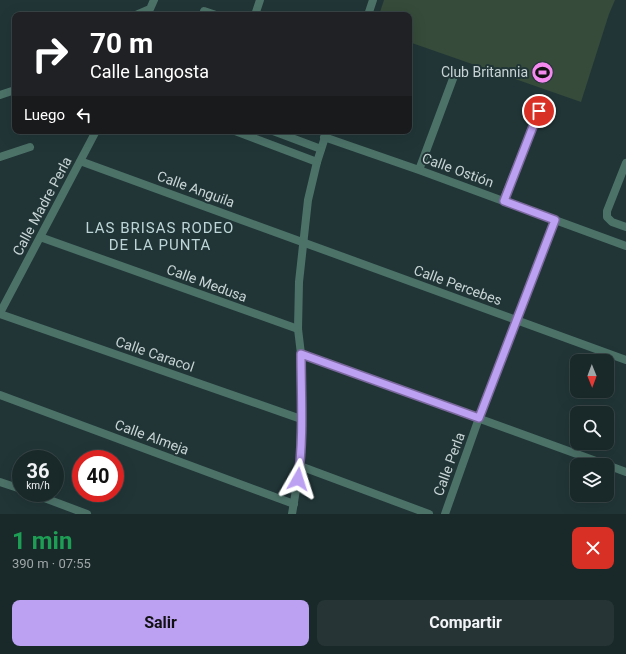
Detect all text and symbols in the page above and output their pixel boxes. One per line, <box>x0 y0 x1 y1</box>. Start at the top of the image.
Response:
text: 70 m <box>90 27 153 60</box>
icon: right <box>24 28 76 80</box>
sports icon: Club Britannia <box>530 59 556 85</box>
text: Calle Langosta <box>90 61 209 82</box>
place label: Club Britannia <box>441 64 528 80</box>
pin <box>522 94 556 128</box>
icon: arrive <box>528 100 550 122</box>
icon: left <box>73 104 95 126</box>
text: Luego <box>24 106 65 124</box>
street label: Calle Ostión <box>420 150 496 190</box>
street label: Calle Madre Perla <box>9 154 75 258</box>
street label: Calle Anguila <box>155 168 237 210</box>
district label: LAS BRISAS RODEO DE LA PUNTA <box>86 219 234 254</box>
street label: Calle Medusa <box>165 261 249 305</box>
street label: Calle Percebes <box>412 262 504 308</box>
street label: Calle Caracol <box>114 333 196 375</box>
north arrow <box>570 354 614 398</box>
map controls <box>570 354 614 502</box>
button: search <box>570 406 614 450</box>
street label: Calle Almeja <box>113 416 191 458</box>
street label: Calle Perla <box>430 430 468 498</box>
speed limit sign: 40 <box>72 450 124 502</box>
position arrow <box>277 458 319 500</box>
button: layers <box>570 458 614 502</box>
text: 36 <box>27 459 49 483</box>
text: km/h <box>26 480 50 491</box>
text: 1 min <box>12 527 72 555</box>
button: close <box>572 527 614 569</box>
text: 390 m · 07:55 <box>12 556 91 571</box>
button: Salir <box>12 600 309 646</box>
button: Compartir <box>317 600 614 646</box>

